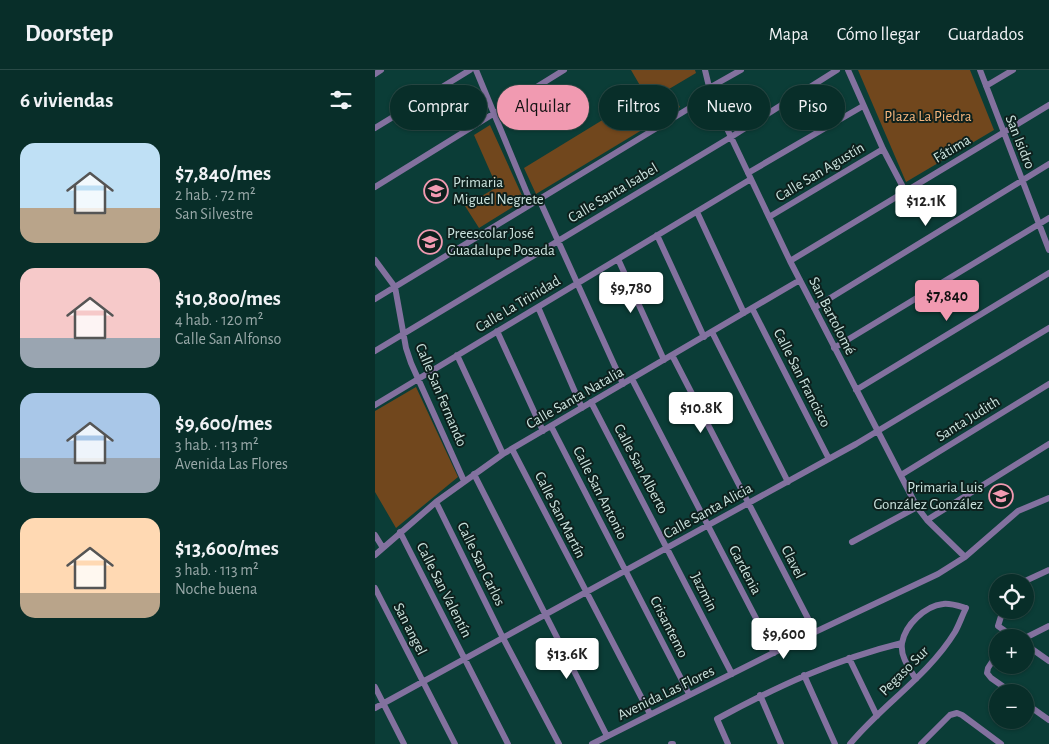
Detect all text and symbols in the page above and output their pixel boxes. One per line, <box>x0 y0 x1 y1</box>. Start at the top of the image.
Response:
text: Doorstep <box>25 22 113 46</box>
text: Mapa <box>769 26 809 44</box>
text: Cómo llegar <box>837 26 920 44</box>
text: Guardados <box>948 26 1024 44</box>
chip: Comprar <box>390 85 487 130</box>
chip: Alquilar <box>497 85 589 130</box>
chip: Filtros <box>599 85 678 130</box>
chip: Nuevo <box>688 85 770 130</box>
chip: Piso <box>780 85 845 130</box>
icon: filters <box>327 86 355 114</box>
text: 6 viviendas <box>20 90 113 111</box>
park label: Plaza La Piedra <box>884 109 972 124</box>
street label: San Isidro <box>1002 113 1038 171</box>
street label: Fátima <box>931 132 973 166</box>
street label: Calle San Agustín <box>773 140 867 204</box>
street label: Calle Santa Isabel <box>566 160 660 226</box>
icon: home <box>60 163 120 223</box>
text: $7,840/mes <box>175 163 271 184</box>
place label: Primaria Miguel Negrete <box>453 175 544 207</box>
school or university icon: Primaria Miguel Negrete <box>423 178 449 204</box>
pin: $12.1K <box>885 184 967 227</box>
text: 2 hab. · 72 m² <box>175 187 256 203</box>
text: $12.1K <box>906 193 946 209</box>
text: San Silvestre <box>175 206 253 222</box>
place label: Preescolar José Guadalupe Posada <box>447 226 555 258</box>
school or university icon: Preescolar José Guadalupe Posada <box>417 229 443 255</box>
pin: $9,780 <box>590 272 672 314</box>
street label: Calle La Trinidad <box>473 273 563 335</box>
street label: San Bartolomé <box>806 275 858 357</box>
text: $9,780 <box>610 280 652 296</box>
pin: $7,840 <box>906 280 988 322</box>
icon: home <box>60 288 120 348</box>
text: $10,800/mes <box>175 288 281 309</box>
text: $7,840 <box>926 288 968 304</box>
text: 4 hab. · 120 m² <box>175 312 263 328</box>
street label: Calle San Francisco <box>771 326 833 430</box>
text: Calle San Alfonso <box>175 331 281 347</box>
street label: Calle San Fernando <box>413 341 469 449</box>
street label: Calle Santa Natalia <box>524 364 626 432</box>
pin: $10.8K <box>660 392 742 434</box>
street label: Santa Judith <box>934 394 1002 444</box>
text: $10.8K <box>680 400 722 416</box>
icon: home <box>60 413 120 473</box>
text: $9,600/mes <box>175 413 272 434</box>
street label: Calle San Alberto <box>611 422 671 516</box>
text: 3 hab. · 113 m² <box>175 437 259 453</box>
street label: Calle San Antonio <box>570 444 630 542</box>
text: Avenida Las Flores <box>175 456 288 472</box>
street label: Calle San Martín <box>532 469 588 561</box>
street label: Calle Santa Alicia <box>661 480 755 542</box>
place label: Primaria Luis González González <box>873 480 983 512</box>
school or university icon: Primaria Luis González González <box>988 483 1014 509</box>
street label: Calle San Carlos <box>454 520 508 608</box>
icon: home <box>60 538 120 598</box>
text: $13,600/mes <box>175 538 279 559</box>
street label: Calle San Valentín <box>414 540 474 640</box>
street label: Gardenia <box>726 543 764 597</box>
street label: Clavel <box>778 543 808 581</box>
text: 3 hab. · 113 m² <box>175 562 259 578</box>
street label: Jazmin <box>688 570 720 614</box>
map controls <box>989 574 1034 729</box>
button: locate <box>989 574 1034 619</box>
text: Noche buena <box>175 581 257 597</box>
street label: Crisantemo <box>647 594 691 660</box>
street label: San angel <box>391 601 429 657</box>
pin: $9,600 <box>743 618 825 660</box>
text: $9,600 <box>763 626 806 642</box>
button: + <box>989 629 1034 674</box>
pin: $13.6K <box>526 638 608 680</box>
street label: Pegaso Sur <box>876 643 932 699</box>
text: $13.6K <box>547 646 587 662</box>
street label: Avenida Las Flores <box>615 663 717 723</box>
button: − <box>989 684 1034 729</box>

